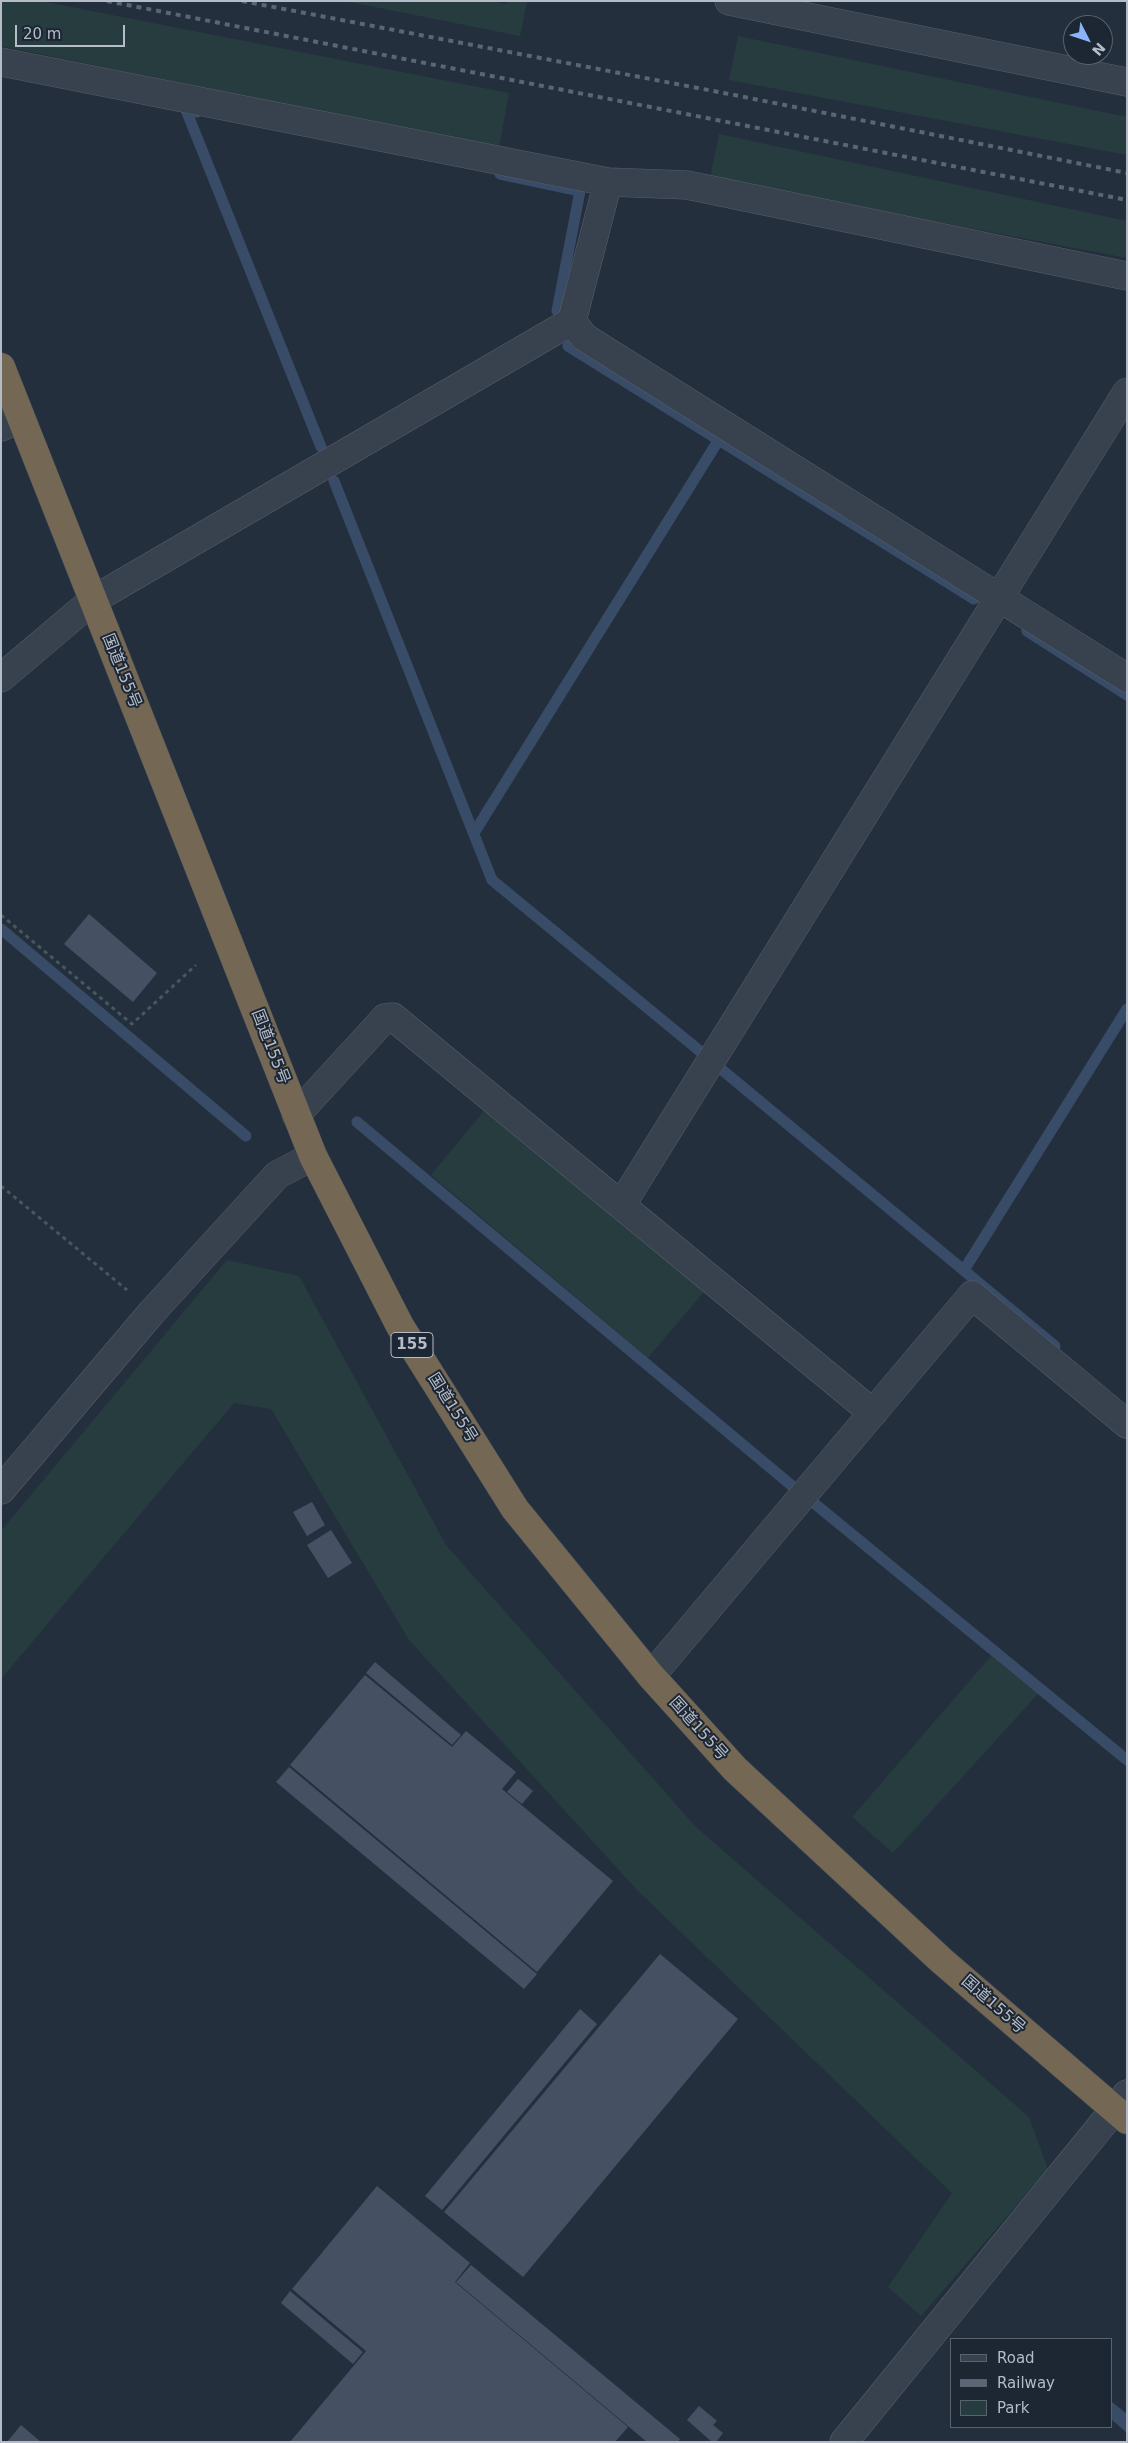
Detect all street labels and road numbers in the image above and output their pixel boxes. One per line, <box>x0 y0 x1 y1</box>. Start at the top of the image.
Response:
street label: 国道155号 <box>97 631 145 711</box>
street label: 国道155号 <box>247 1007 293 1087</box>
road number: 155 <box>391 1332 433 1358</box>
street label: 国道155号 <box>423 1370 481 1446</box>
street label: 国道155号 <box>665 1693 731 1765</box>
street label: 国道155号 <box>957 1972 1029 2038</box>

